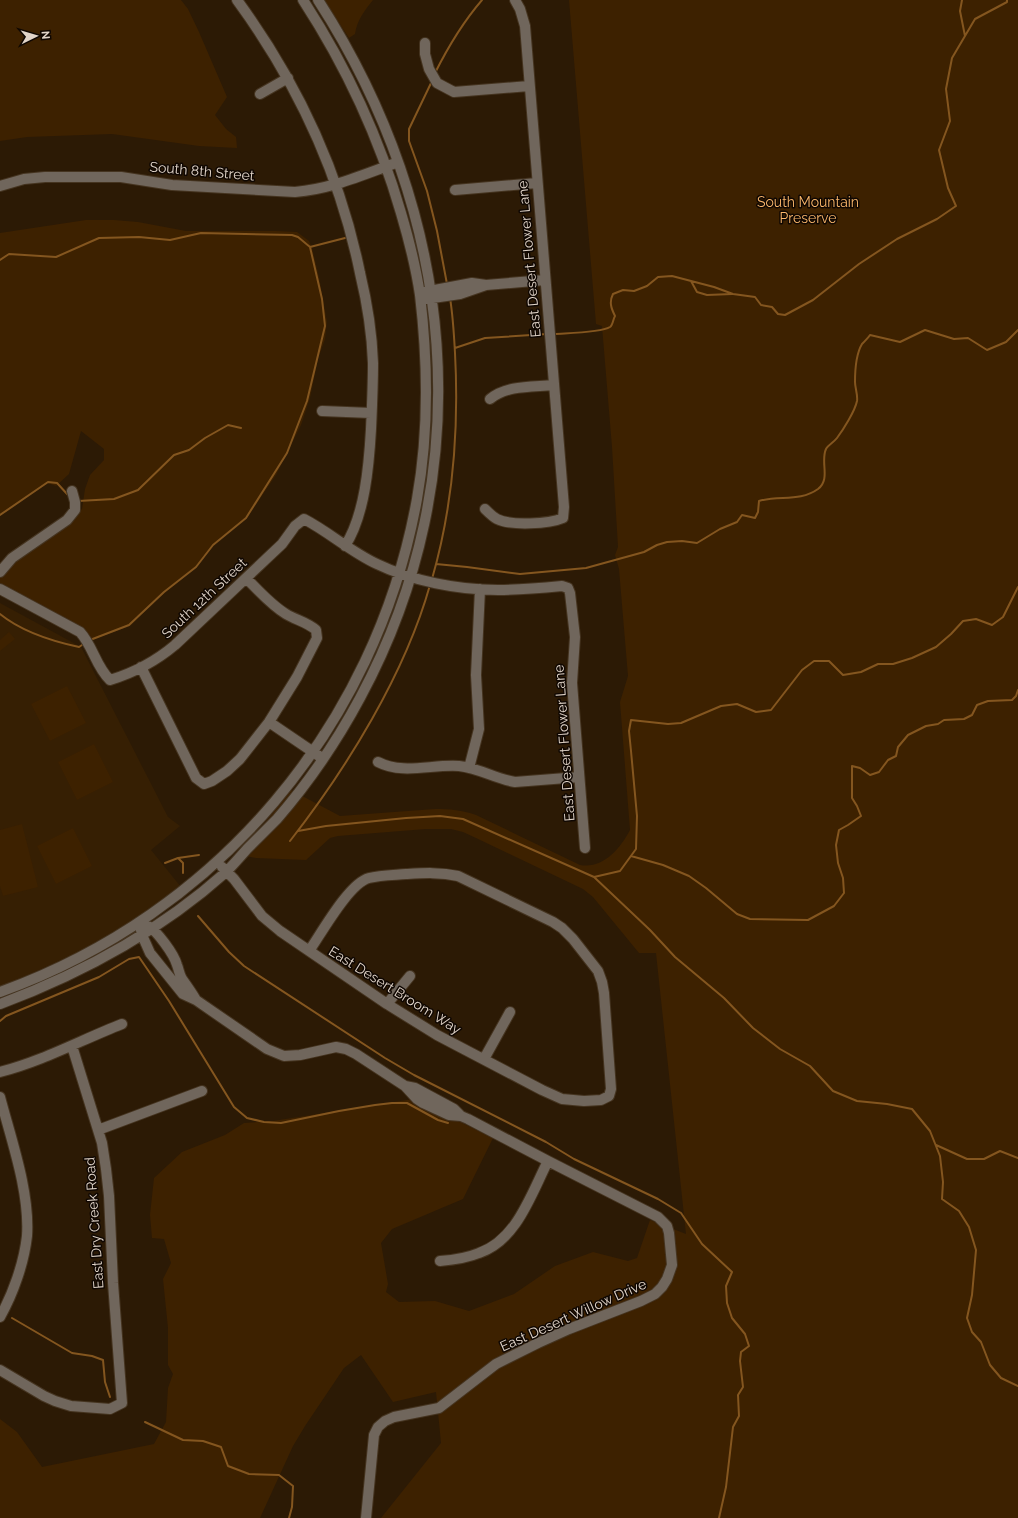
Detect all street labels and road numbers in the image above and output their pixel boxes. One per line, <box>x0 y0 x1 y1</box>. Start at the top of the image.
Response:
street label: South 8th Street <box>149 158 255 184</box>
street label: East Desert Flower Lane <box>514 180 544 338</box>
street label: South 12th Street <box>158 554 250 641</box>
street label: East Desert Flower Lane <box>551 664 577 822</box>
street label: East Desert Broom Way <box>326 943 464 1038</box>
street label: East Dry Creek Road <box>81 1157 107 1289</box>
street label: East Desert Willow Drive <box>497 1275 649 1355</box>

